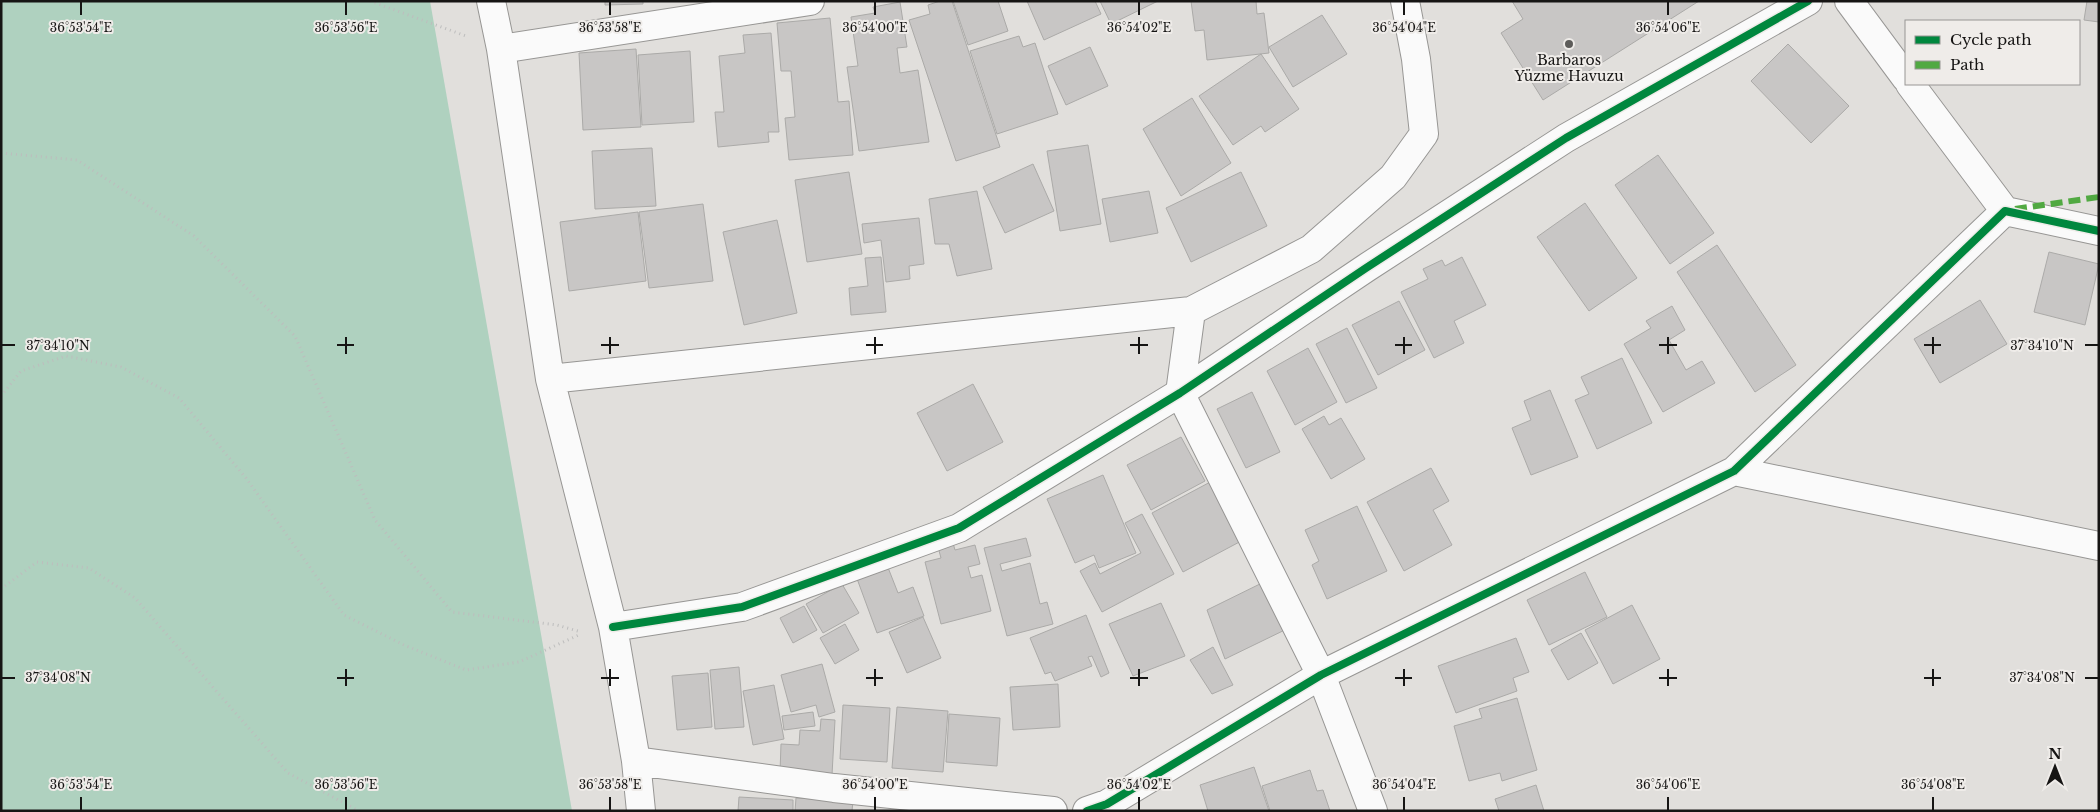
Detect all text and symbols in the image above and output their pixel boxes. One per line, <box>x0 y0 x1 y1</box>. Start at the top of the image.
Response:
text: 36°53'54"E <box>50 20 112 35</box>
text: 36°53'56"E <box>314 20 378 35</box>
text: 36°53'58"E <box>579 20 642 35</box>
text: 36°54'00"E <box>842 20 908 35</box>
text: 36°54'02"E <box>1107 20 1171 35</box>
text: 36°54'04"E <box>1372 20 1436 35</box>
text: 36°54'06"E <box>1636 20 1701 35</box>
legend <box>1905 20 2080 85</box>
text: Cycle path <box>1950 30 2032 49</box>
marker: Barbaros Yüzme Havuzu <box>1563 38 1575 50</box>
place label: Barbaros Yüzme Havuzu <box>1513 51 1624 85</box>
text: Path <box>1950 55 1984 74</box>
text: 37°34'10"N <box>26 338 90 353</box>
text: 37°34'10"N <box>2010 338 2074 353</box>
text: 37°34'08"N <box>25 670 91 685</box>
text: 37°34'08"N <box>2009 670 2075 685</box>
north arrow <box>2030 742 2080 792</box>
text: N <box>2048 745 2062 763</box>
text: 36°53'54"E <box>50 777 112 792</box>
text: 36°53'56"E <box>314 777 378 792</box>
text: 36°53'58"E <box>579 777 642 792</box>
text: 36°54'00"E <box>842 777 908 792</box>
text: 36°54'02"E <box>1107 777 1171 792</box>
text: 36°54'04"E <box>1372 777 1436 792</box>
text: 36°54'06"E <box>1636 777 1701 792</box>
text: 36°54'08"E <box>1901 777 1965 792</box>

